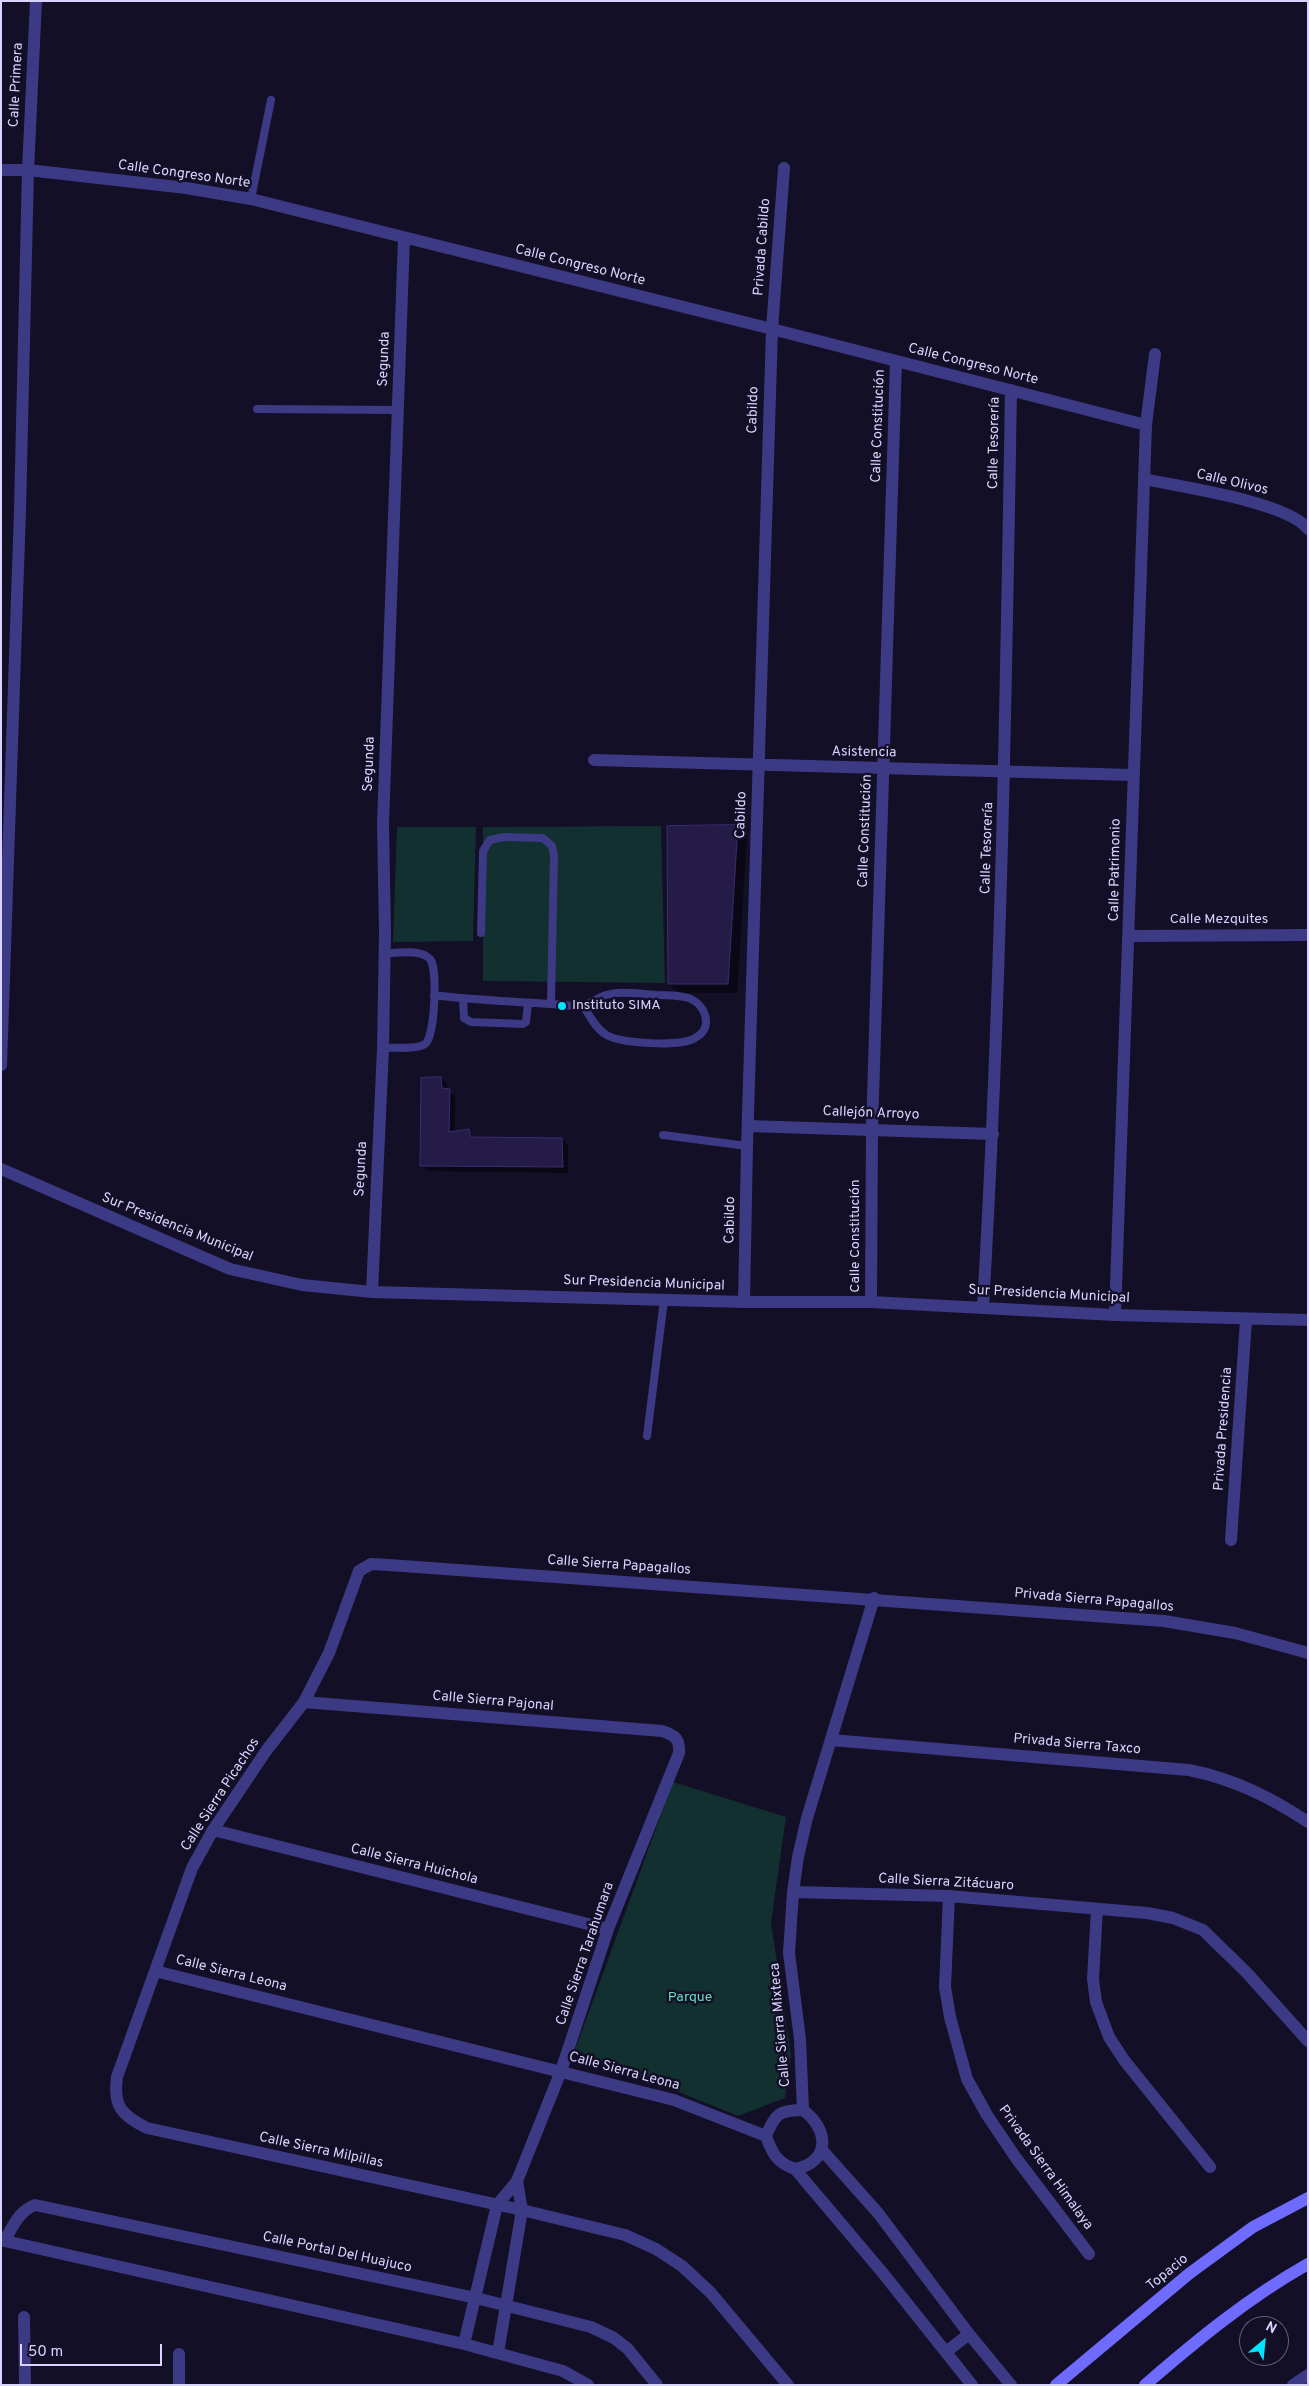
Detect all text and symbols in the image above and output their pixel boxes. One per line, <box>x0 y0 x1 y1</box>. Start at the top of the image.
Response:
street label: Calle Primera <box>6 42 28 128</box>
street label: Calle Congreso Norte <box>117 157 251 193</box>
street label: Privada Cabildo <box>751 198 775 296</box>
street label: Calle Congreso Norte <box>513 242 647 290</box>
street label: Segunda <box>376 331 394 387</box>
street label: Calle Congreso Norte <box>906 341 1040 389</box>
street label: Calle Constitución <box>869 369 889 483</box>
street label: Cabildo <box>745 386 763 434</box>
street label: Calle Tesorería <box>986 397 1004 489</box>
street label: Calle Olivos <box>1194 467 1270 499</box>
street label: Segunda <box>361 736 379 792</box>
street label: Asistencia <box>831 744 897 762</box>
street label: Calle Constitución <box>856 774 876 888</box>
street label: Cabildo <box>733 791 751 839</box>
street label: Calle Tesorería <box>978 802 998 894</box>
street label: Calle Patrimonio <box>1107 818 1125 922</box>
street label: Calle Mezquites <box>1170 912 1268 928</box>
place label: Instituto SIMA <box>572 998 661 1014</box>
marker: Instituto SIMA <box>556 1000 568 1012</box>
street label: Callejón Arroyo <box>822 1104 920 1124</box>
street label: Segunda <box>352 1141 372 1197</box>
street label: Calle Constitución <box>848 1179 864 1293</box>
street label: Sur Presidencia Municipal <box>99 1190 255 1266</box>
street label: Cabildo <box>722 1196 740 1244</box>
street label: Sur Presidencia Municipal <box>563 1273 725 1295</box>
street label: Sur Presidencia Municipal <box>968 1282 1130 1308</box>
street label: Privada Presidencia <box>1211 1367 1237 1491</box>
street label: Calle Sierra Papagallos <box>547 1553 691 1579</box>
street label: Privada Sierra Papagallos <box>1013 1586 1175 1616</box>
street label: Calle Sierra Pajonal <box>432 1688 554 1716</box>
street label: Privada Sierra Taxco <box>1012 1731 1142 1759</box>
street label: Calle Sierra Picachos <box>178 1735 264 1855</box>
street label: Calle Sierra Huichola <box>349 1841 479 1889</box>
street label: Calle Sierra Zitácuaro <box>878 1871 1014 1895</box>
street label: Calle Sierra Tarahumara <box>554 1880 618 2028</box>
street label: Calle Sierra Leona <box>174 1952 288 1996</box>
street label: Calle Sierra Mixteca <box>767 1962 795 2088</box>
park label: Parque <box>668 1990 712 2006</box>
street label: Calle Sierra Leona <box>567 2049 681 2095</box>
street label: Privada Sierra Himalaya <box>994 2103 1096 2233</box>
street label: Calle Sierra Milpillas <box>257 2130 385 2172</box>
street label: Calle Portal Del Huajuco <box>261 2229 413 2277</box>
street label: Topacio <box>1144 2251 1192 2295</box>
north arrow <box>1239 2316 1289 2366</box>
text: N <box>1262 2318 1279 2338</box>
scale bar <box>22 2334 165 2366</box>
text: 50 m <box>28 2343 63 2362</box>

